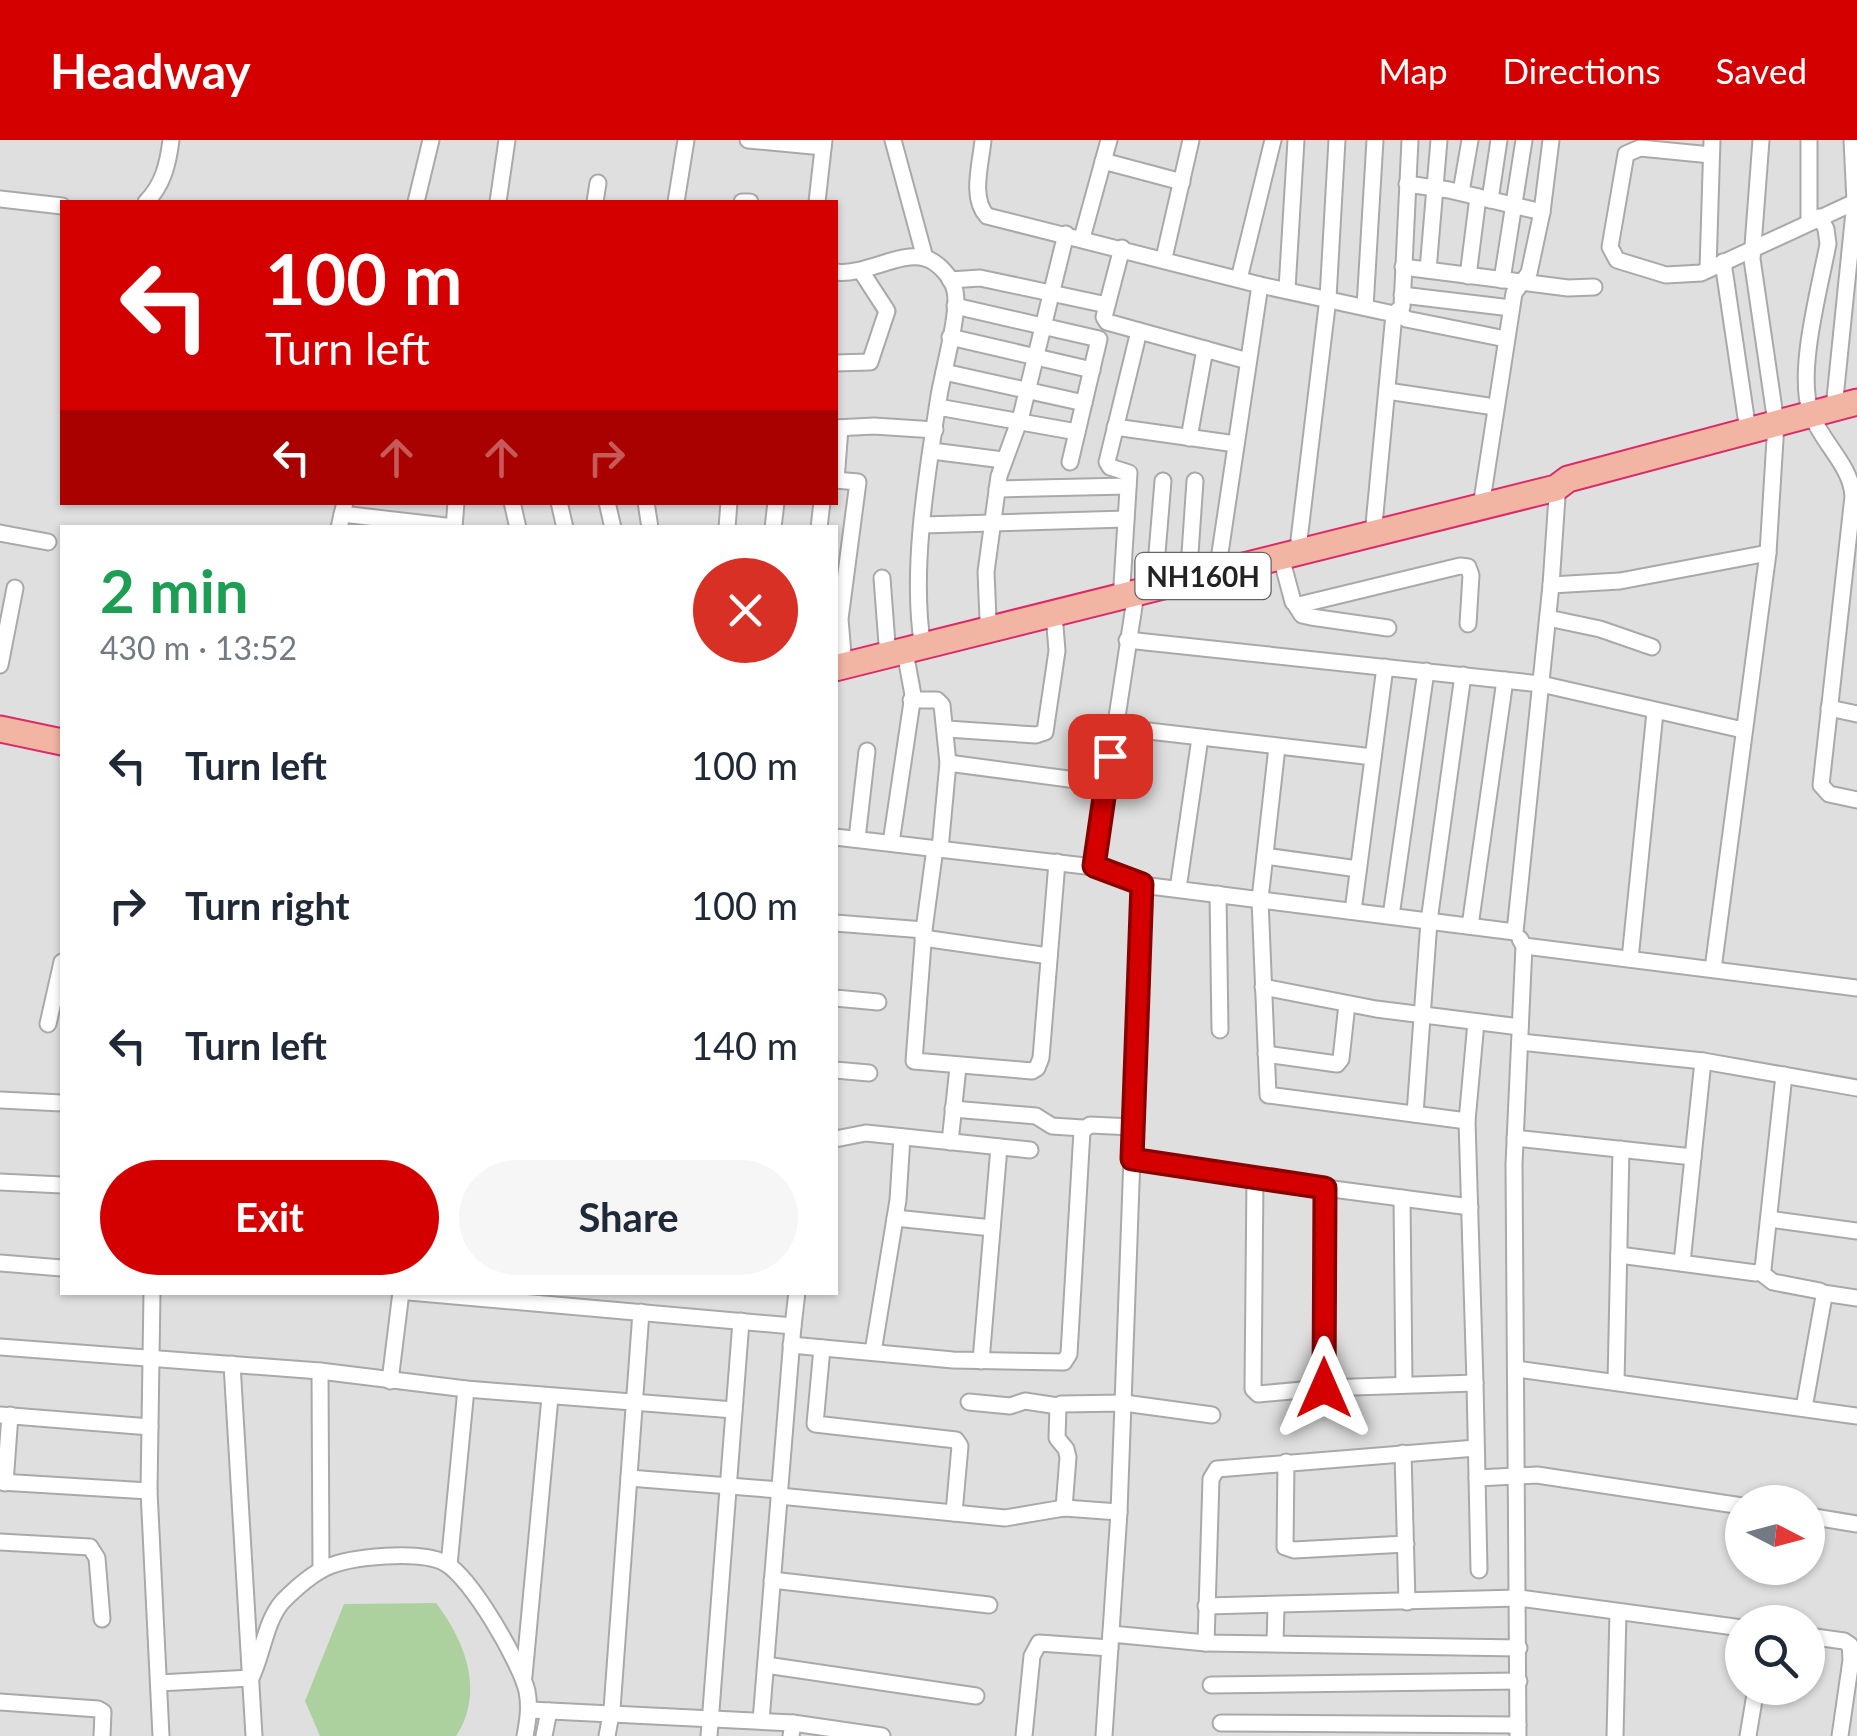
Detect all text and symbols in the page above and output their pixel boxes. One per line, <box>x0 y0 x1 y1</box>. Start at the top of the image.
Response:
text: Headway <box>50 42 251 99</box>
text: Map <box>1379 49 1448 91</box>
text: Directions <box>1503 49 1661 91</box>
text: Saved <box>1716 49 1807 91</box>
text: 100 m <box>265 236 462 320</box>
icon: left <box>100 240 230 370</box>
text: Turn left <box>265 321 430 375</box>
icon: left <box>264 430 319 485</box>
icon: ahead <box>369 430 424 485</box>
icon: ahead <box>474 430 529 485</box>
icon: right <box>579 430 634 485</box>
road number: NH160H <box>1136 553 1270 599</box>
text: 2 min <box>100 554 249 626</box>
button: close <box>693 558 798 663</box>
text: 430 m · 13:52 <box>100 628 297 667</box>
pin <box>1068 714 1153 799</box>
icon: arrive <box>1083 729 1138 784</box>
icon: left <box>100 738 155 793</box>
text: Turn left <box>185 742 327 788</box>
text: 100 m <box>691 742 798 788</box>
icon: right <box>100 878 155 933</box>
text: Turn right <box>185 882 350 928</box>
text: 100 m <box>691 882 798 928</box>
icon: left <box>100 1018 155 1073</box>
text: Turn left <box>185 1022 327 1068</box>
text: 140 m <box>691 1022 798 1068</box>
button: Exit <box>100 1160 439 1275</box>
button: Share <box>459 1160 798 1275</box>
position arrow <box>1272 1336 1376 1440</box>
north arrow <box>1725 1485 1825 1585</box>
map controls <box>1725 1485 1825 1705</box>
button: search <box>1725 1605 1825 1705</box>

